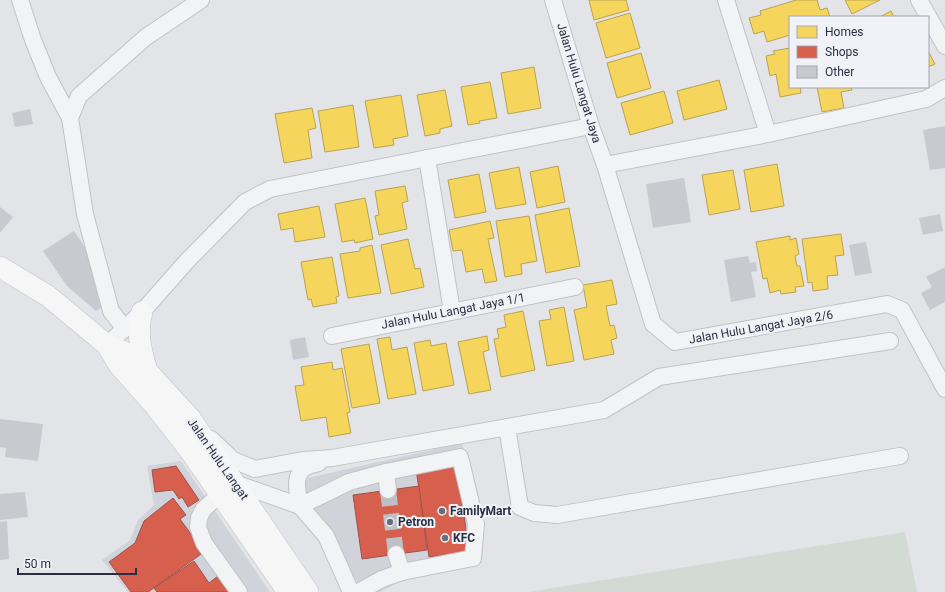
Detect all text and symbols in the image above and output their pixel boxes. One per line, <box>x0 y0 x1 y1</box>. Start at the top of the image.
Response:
legend <box>789 16 929 88</box>
street label: Jalan Hulu Langat Jaya <box>554 21 604 145</box>
text: Homes <box>825 25 863 39</box>
text: Shops <box>825 45 859 59</box>
text: Other <box>825 65 854 79</box>
street label: Jalan Hulu Langat Jaya 1/1 <box>380 290 526 332</box>
street label: Jalan Hulu Langat Jaya 2/6 <box>688 307 834 347</box>
street label: Jalan Hulu Langat <box>185 415 252 503</box>
place label: FamilyMart <box>450 504 511 518</box>
marker: FamilyMart <box>437 506 447 516</box>
place label: Petron <box>398 515 434 529</box>
marker: Petron <box>385 517 395 527</box>
place label: KFC <box>453 531 475 545</box>
marker: KFC <box>440 533 450 543</box>
scale bar <box>18 550 136 576</box>
text: 50 m <box>24 557 51 571</box>

